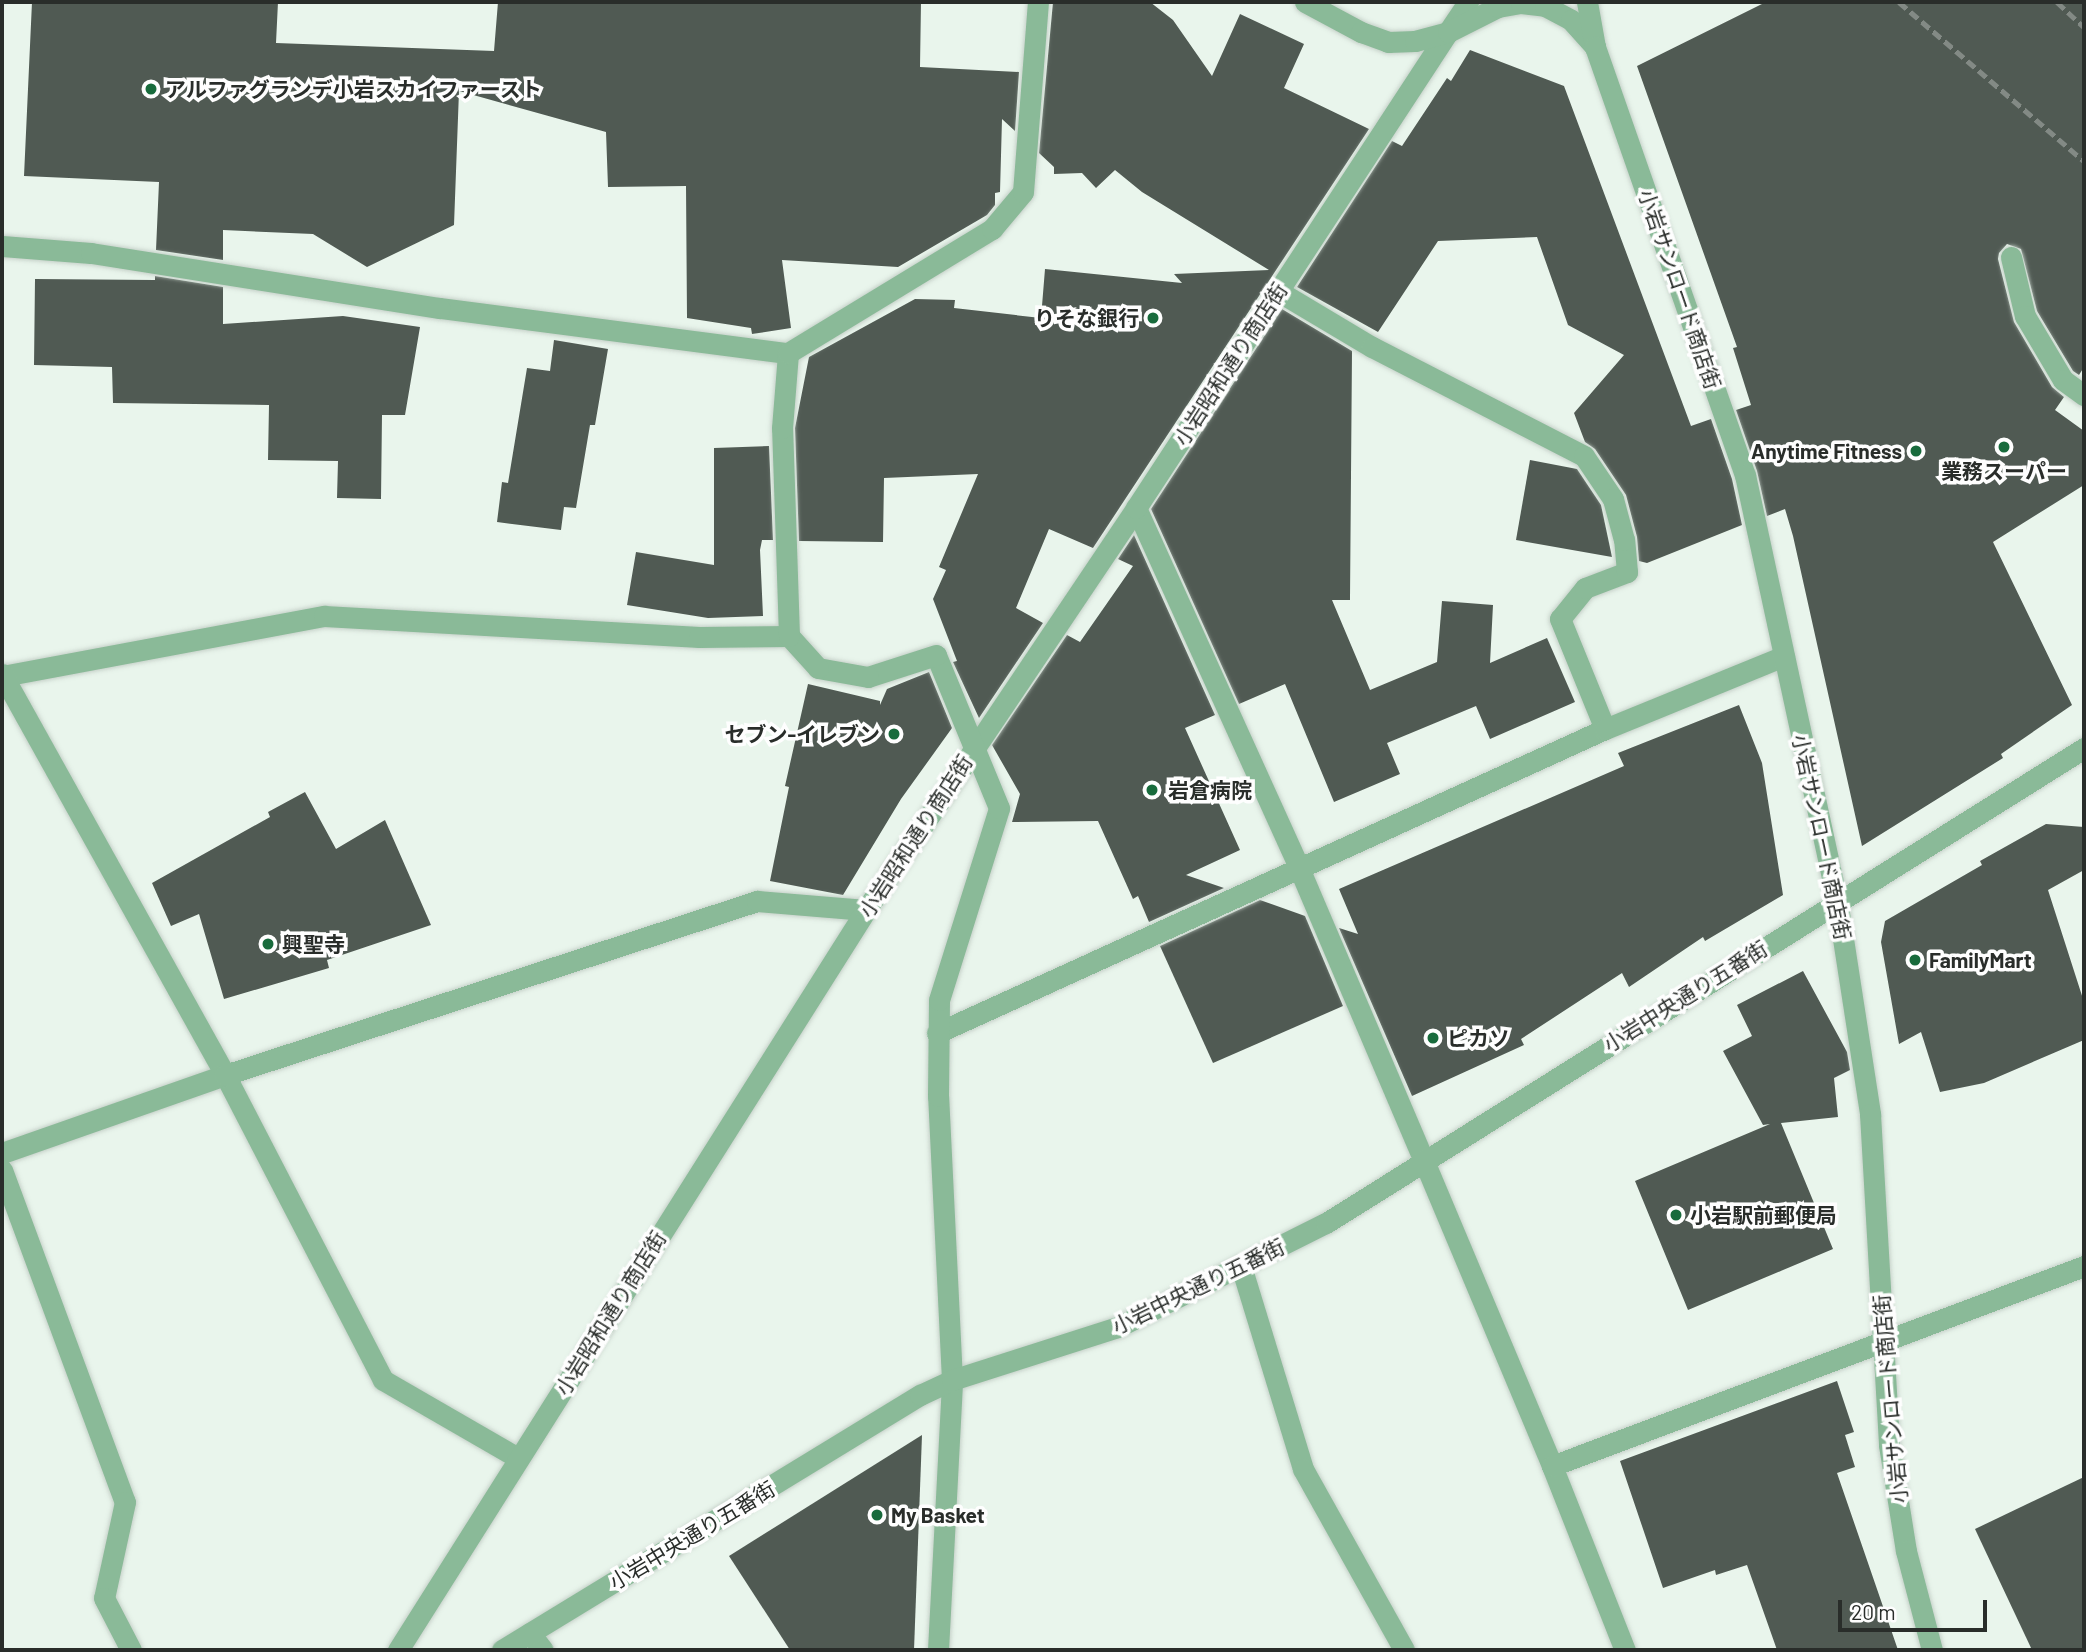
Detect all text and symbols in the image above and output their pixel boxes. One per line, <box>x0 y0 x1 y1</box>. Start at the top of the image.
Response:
place label: アルファグランデ小岩スカイファースト <box>165 76 543 102</box>
marker: アルファグランデ小岩スカイファースト <box>143 81 159 97</box>
street label: 小岩サンロード商店街 <box>1634 186 1726 392</box>
street label: 小岩昭和通り商店街 <box>1168 278 1292 450</box>
place label: りそな銀行 <box>1034 305 1139 331</box>
marker: りそな銀行 <box>1145 310 1161 326</box>
place label: Anytime Fitness <box>1751 438 1902 464</box>
marker: 業務スーパー <box>1996 439 2012 455</box>
marker: Anytime Fitness <box>1908 443 1924 459</box>
place label: 業務スーパー <box>1941 458 2067 484</box>
place label: セブン-イレブン <box>724 721 880 747</box>
marker: セブン-イレブン <box>886 726 902 742</box>
street label: 小岩サンロード商店街 <box>1788 732 1856 942</box>
street label: 小岩昭和通り商店街 <box>853 750 977 922</box>
place label: 岩倉病院 <box>1168 777 1252 803</box>
marker: 岩倉病院 <box>1142 780 1162 800</box>
place label: 興聖寺 <box>282 931 345 957</box>
street label: 小岩中央通り五番街 <box>1598 935 1772 1057</box>
marker: 興聖寺 <box>260 936 276 952</box>
place label: FamilyMart <box>1929 947 2032 973</box>
marker: FamilyMart <box>1907 952 1923 968</box>
place label: ピカソ <box>1447 1025 1510 1051</box>
marker: ピカソ <box>1425 1030 1441 1046</box>
place label: 小岩駅前郵便局 <box>1690 1202 1837 1228</box>
marker: 小岩駅前郵便局 <box>1668 1207 1684 1223</box>
street label: 小岩昭和通り商店街 <box>549 1226 671 1400</box>
street label: 小岩中央通り五番街 <box>1108 1233 1288 1339</box>
street label: 小岩サンロード商店街 <box>1868 1293 1912 1505</box>
street label: 小岩中央通り五番街 <box>605 1476 779 1594</box>
place label: My Basket <box>891 1502 985 1528</box>
marker: My Basket <box>869 1507 885 1523</box>
scale bar <box>1841 1586 1990 1630</box>
text: 20 m <box>1851 1599 1896 1624</box>

